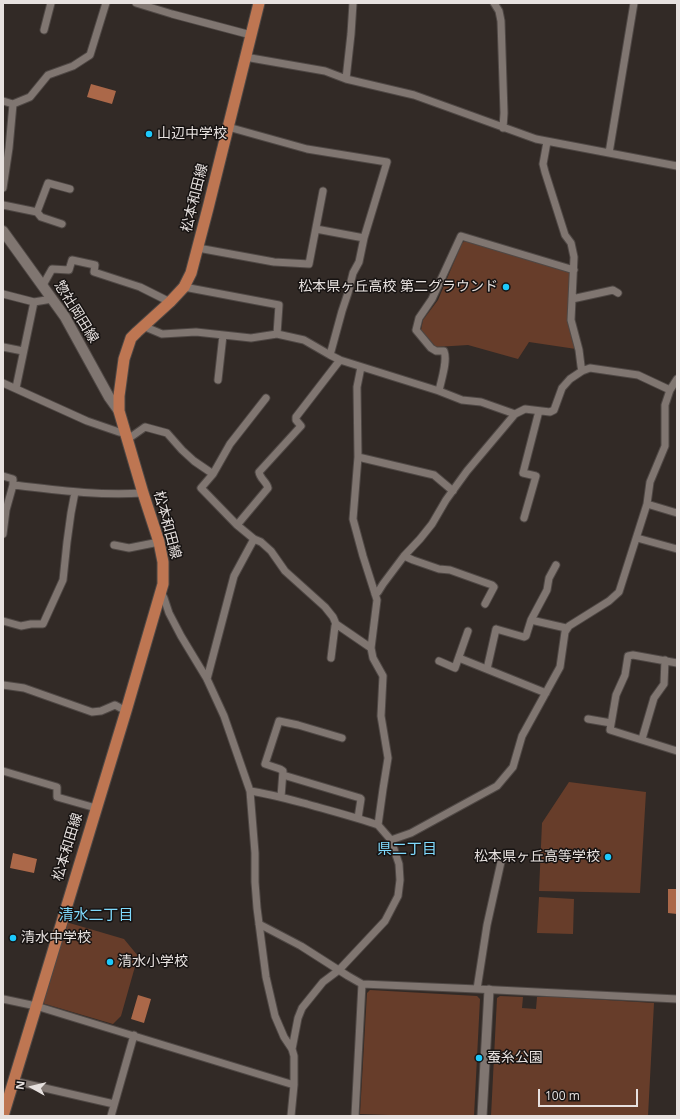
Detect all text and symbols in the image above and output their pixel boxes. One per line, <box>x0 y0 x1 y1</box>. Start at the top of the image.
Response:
place label: 山辺中学校 <box>157 126 227 142</box>
marker: 山辺中学校 <box>144 129 154 139</box>
street label: 松本和田線 <box>178 162 212 234</box>
street label: 惣社岡田線 <box>50 278 102 346</box>
place label: 松本県ヶ丘高校 第二グラウンド <box>298 279 498 295</box>
marker: 松本県ヶ丘高校 第二グラウンド <box>501 282 511 292</box>
street label: 松本和田線 <box>150 489 184 561</box>
street label: 松本和田線 <box>50 811 86 883</box>
district label: 県二丁目 <box>377 841 437 859</box>
place label: 松本県ヶ丘高等学校 <box>474 849 600 865</box>
marker: 松本県ヶ丘高等学校 <box>603 852 613 862</box>
district label: 清水二丁目 <box>59 907 133 925</box>
place label: 清水中学校 <box>21 930 91 946</box>
marker: 清水中学校 <box>8 933 18 943</box>
place label: 清水小学校 <box>118 954 188 970</box>
marker: 清水小学校 <box>105 957 115 967</box>
place label: 蚕糸公園 <box>487 1050 543 1066</box>
marker: 蚕糸公園 <box>474 1053 484 1063</box>
north arrow <box>12 1067 52 1107</box>
text: N <box>12 1080 28 1091</box>
scale bar <box>540 1081 640 1107</box>
text: 100 m <box>545 1087 580 1104</box>

